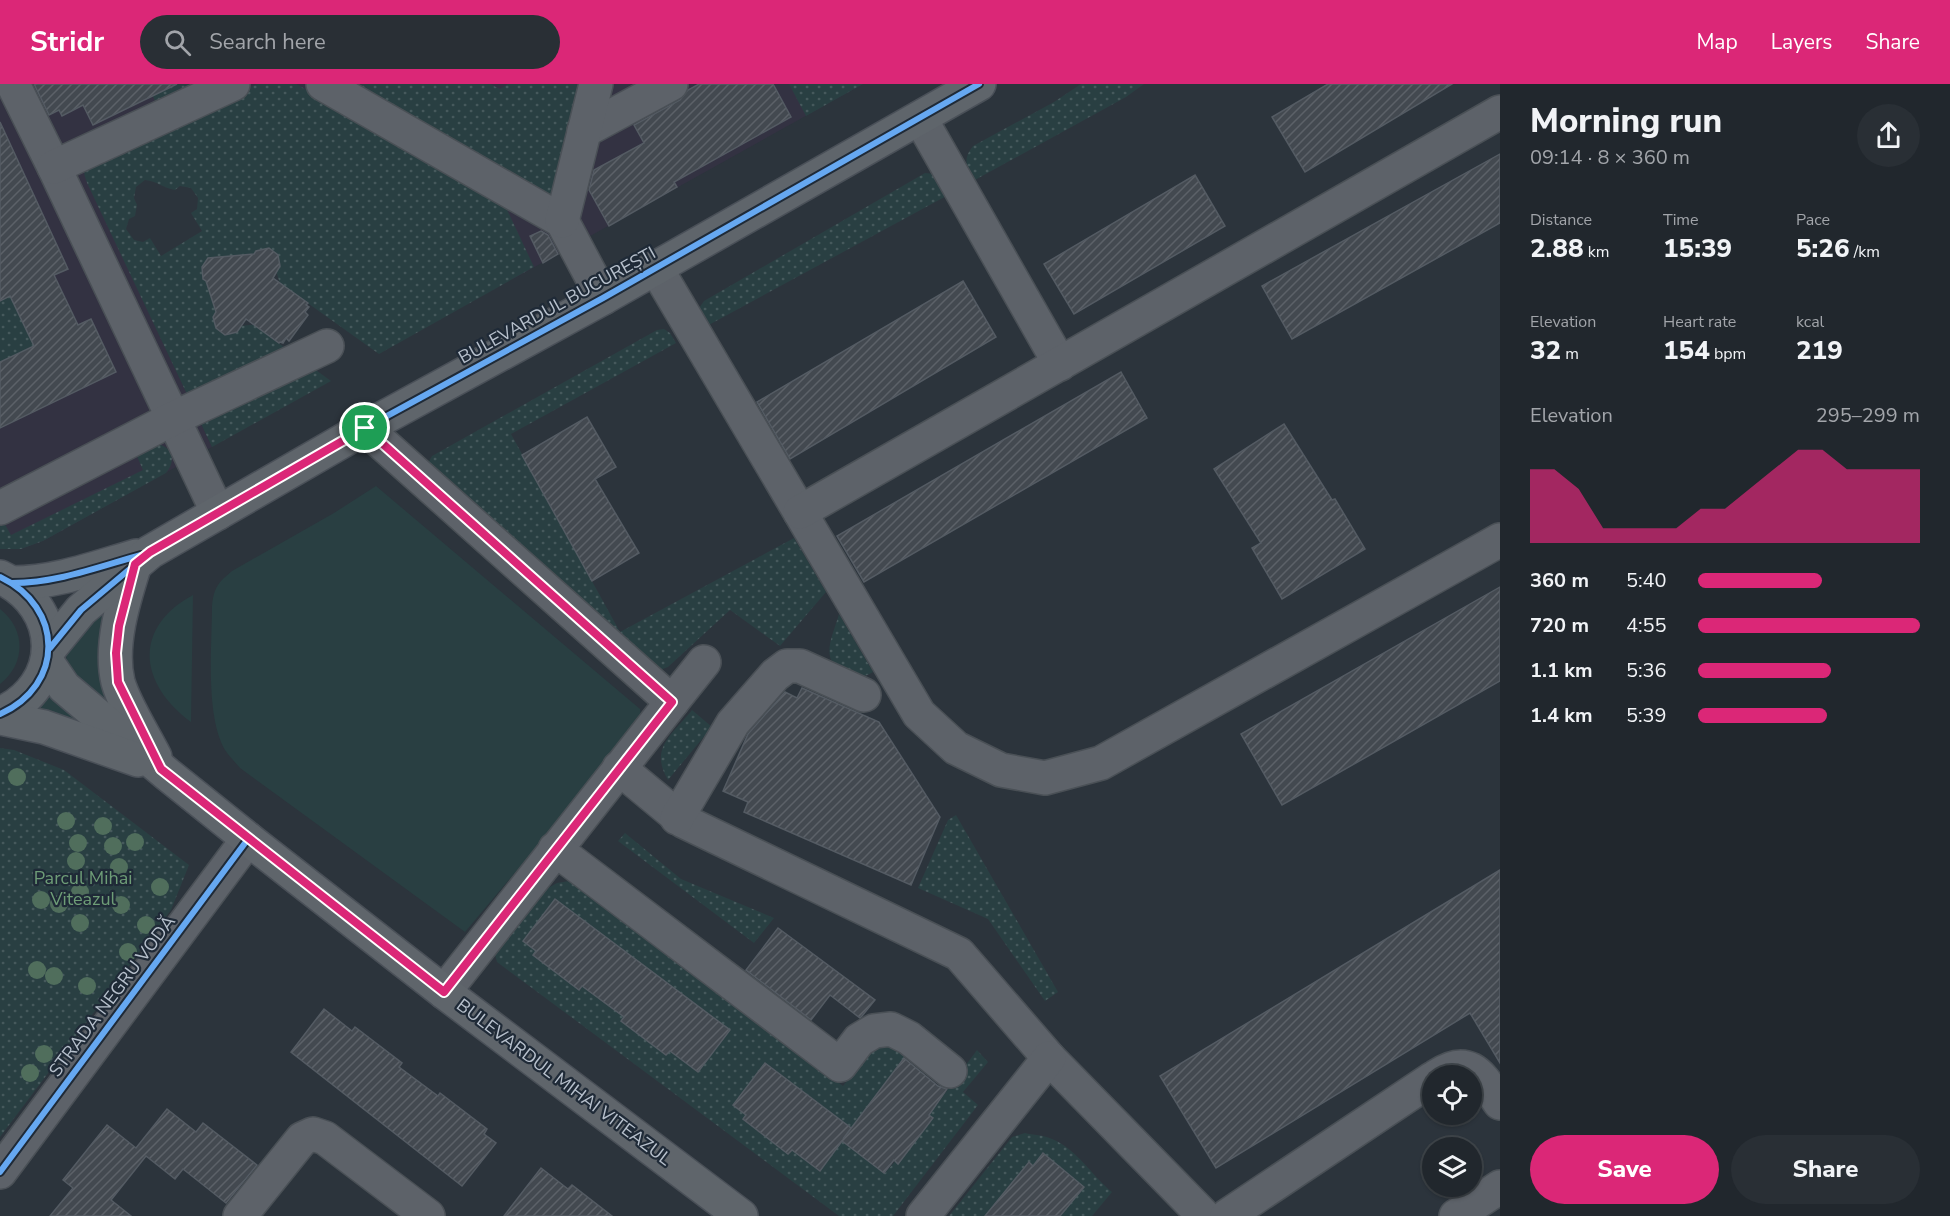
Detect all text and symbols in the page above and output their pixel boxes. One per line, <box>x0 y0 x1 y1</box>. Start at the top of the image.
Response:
search box <box>140 15 560 69</box>
text: Stridr <box>30 23 104 61</box>
icon: search <box>161 26 194 59</box>
text: Search here <box>209 27 326 57</box>
text: Map <box>1696 28 1738 56</box>
text: Layers <box>1771 28 1832 56</box>
text: Share <box>1865 28 1920 56</box>
text: Morning run <box>1530 99 1722 144</box>
button: share <box>1857 104 1920 167</box>
text: 09:14 · 8 × 360 m <box>1530 144 1690 171</box>
text: Distance <box>1530 209 1592 231</box>
text: Time <box>1663 209 1699 231</box>
text: Pace <box>1796 209 1830 231</box>
text: 2.88 <box>1530 231 1584 266</box>
text: 15:39 <box>1663 231 1732 266</box>
text: 5:26 <box>1796 231 1850 266</box>
street label: BULEVARDUL BUCUREȘTI <box>454 241 660 369</box>
text: km <box>1584 241 1609 263</box>
text: /km <box>1850 241 1880 263</box>
text: Elevation <box>1530 311 1596 333</box>
text: Heart rate <box>1663 311 1736 333</box>
text: kcal <box>1796 311 1824 333</box>
text: 32 <box>1530 333 1561 368</box>
text: 154 <box>1663 333 1710 368</box>
text: 219 <box>1796 333 1843 368</box>
text: m <box>1561 343 1579 365</box>
text: bpm <box>1710 343 1746 365</box>
pin <box>339 402 390 453</box>
text: Elevation <box>1530 402 1613 429</box>
text: 295–299 m <box>1816 402 1920 429</box>
icon: arrive <box>348 411 381 444</box>
text: 360 m <box>1530 567 1589 594</box>
text: 5:40 <box>1626 567 1667 594</box>
text: 720 m <box>1530 612 1589 639</box>
text: 4:55 <box>1626 612 1667 639</box>
text: 1.1 km <box>1530 657 1593 684</box>
text: 5:36 <box>1626 657 1667 684</box>
text: 1.4 km <box>1530 702 1593 729</box>
text: 5:39 <box>1626 702 1667 729</box>
park label: Parcul Mihai Viteazul <box>34 866 132 911</box>
street label: STRADA NEGRU VODĂ <box>43 910 181 1082</box>
street label: BULEVARDUL MIHAI VITEAZUL <box>452 993 677 1171</box>
map controls <box>1422 1065 1482 1197</box>
button: locate <box>1422 1065 1482 1125</box>
button: Save <box>1530 1135 1719 1204</box>
button: Share <box>1731 1135 1920 1204</box>
button: layers <box>1422 1137 1482 1197</box>

